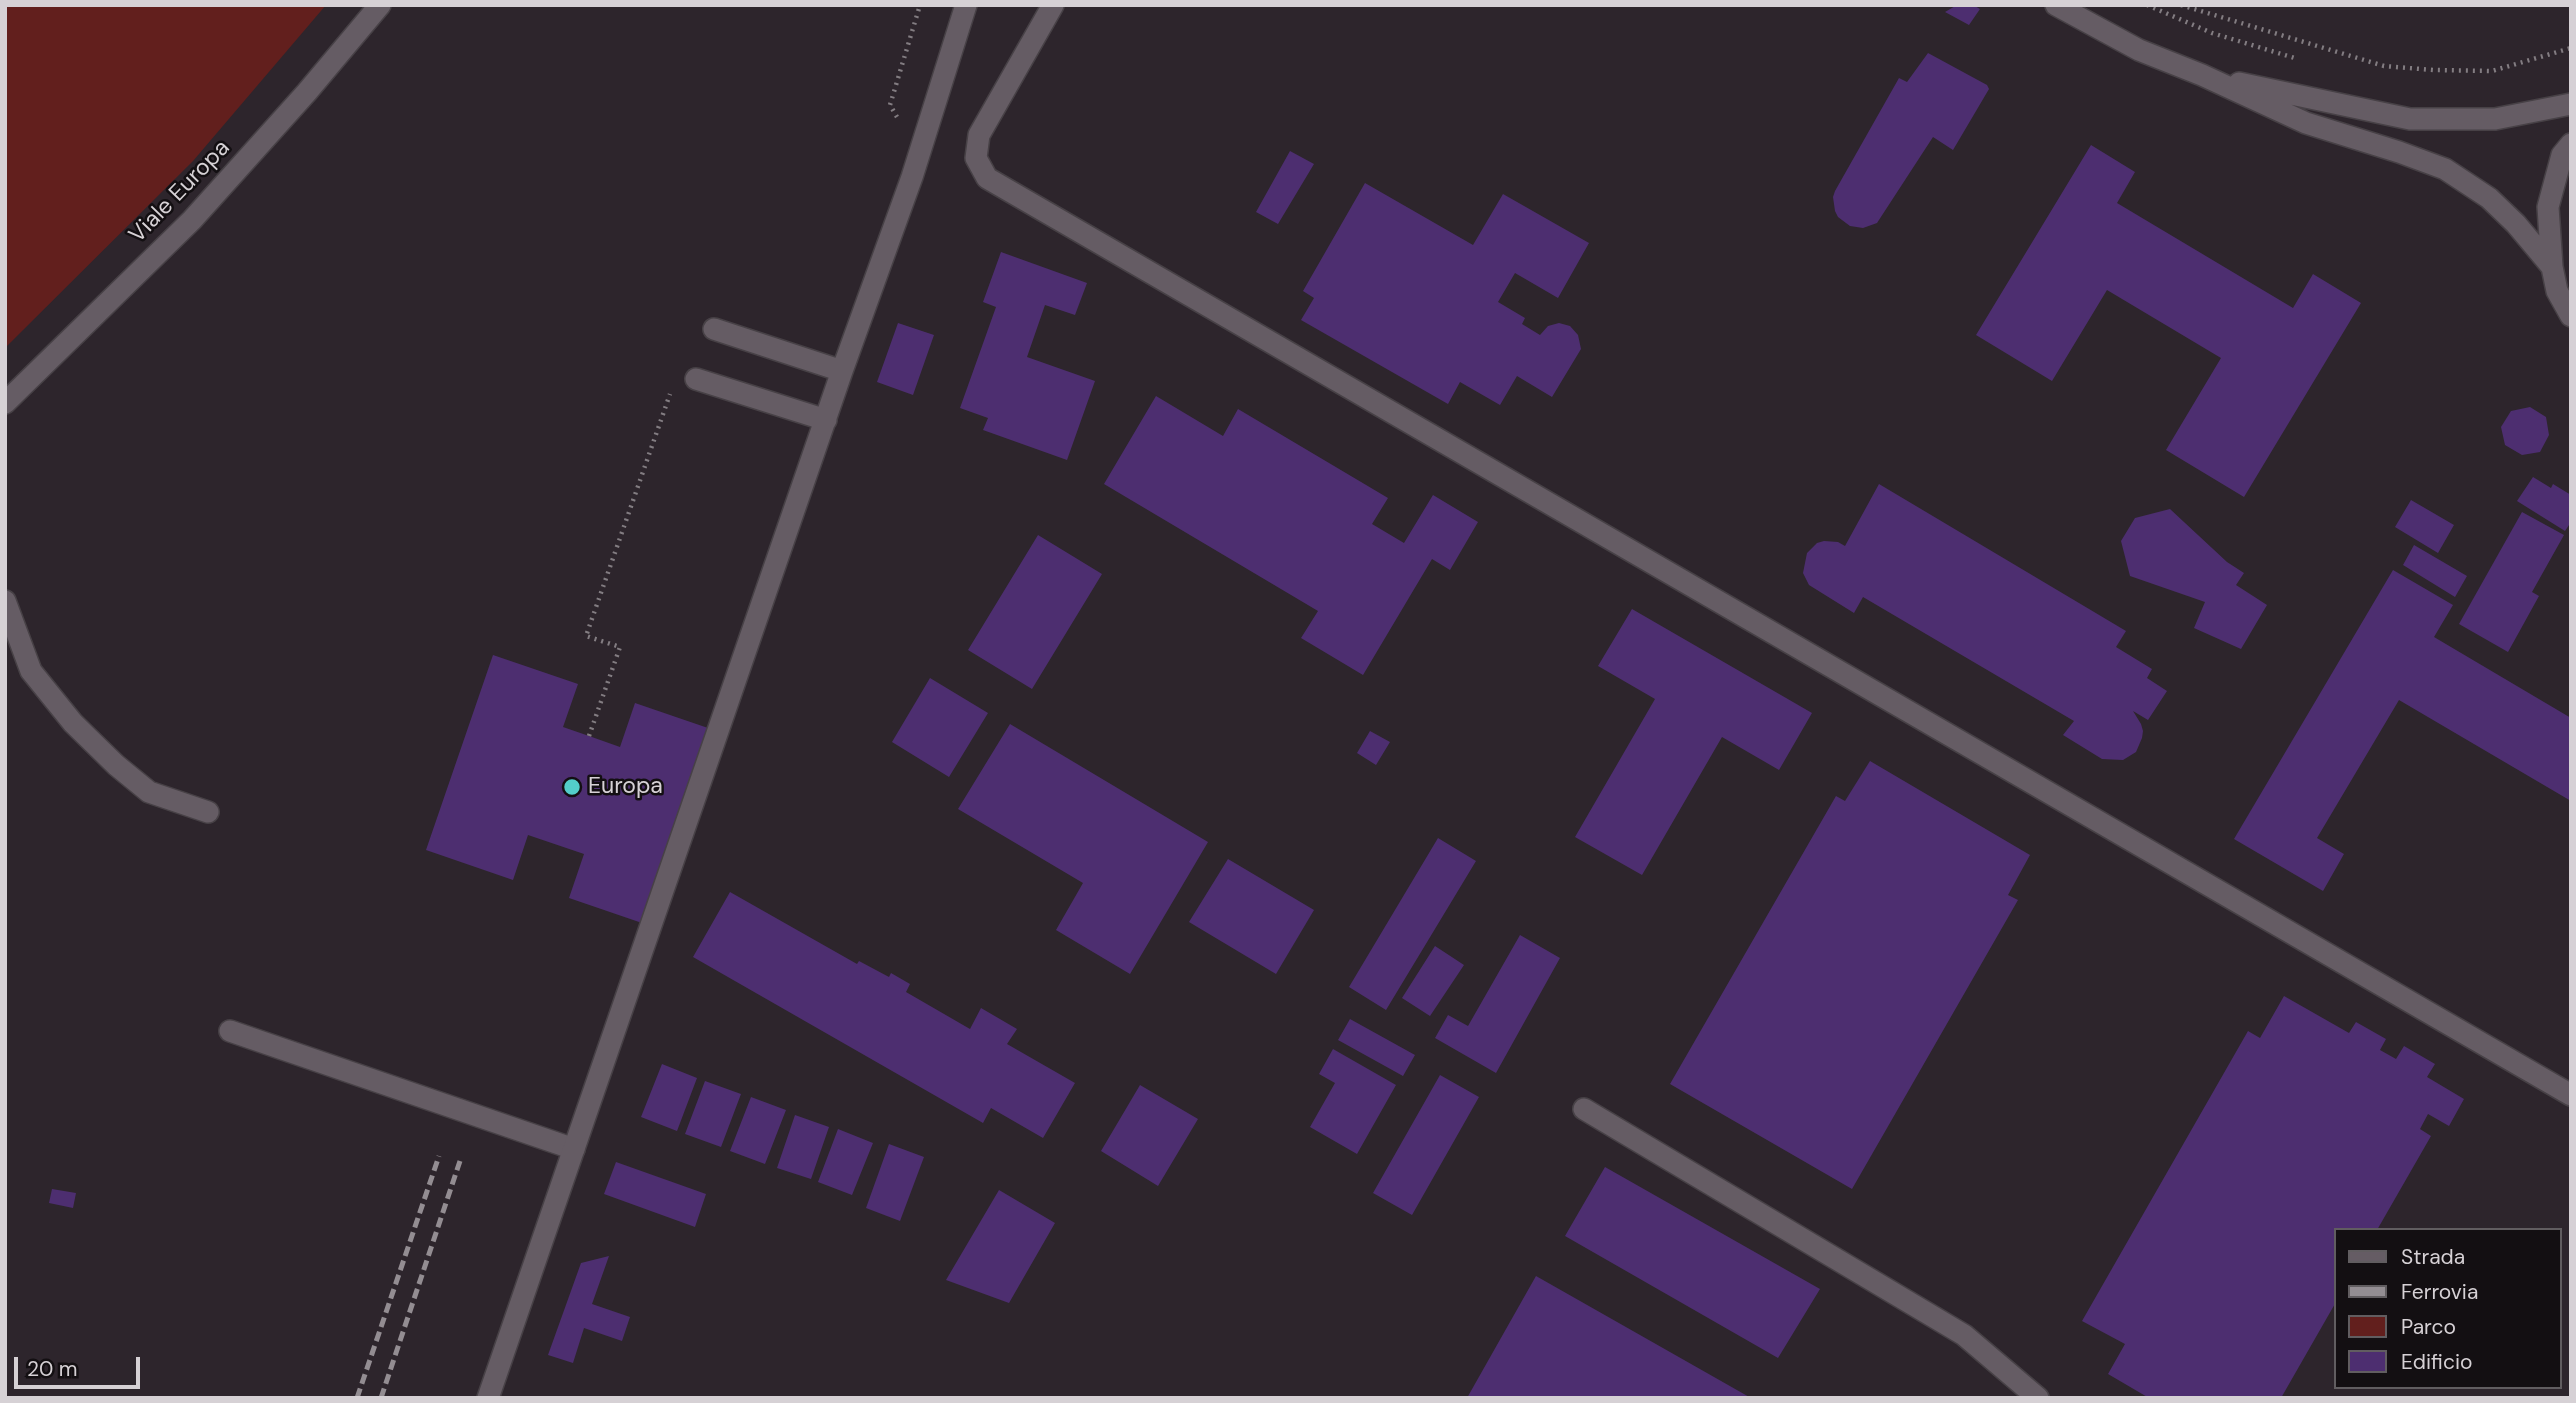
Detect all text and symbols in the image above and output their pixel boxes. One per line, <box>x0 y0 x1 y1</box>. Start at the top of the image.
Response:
street label: Viale Europa <box>124 135 236 249</box>
place label: Europa <box>588 773 663 801</box>
marker: Europa <box>562 777 582 797</box>
legend <box>2334 1228 2562 1389</box>
text: Strada <box>2401 1243 2465 1271</box>
text: Ferrovia <box>2401 1278 2478 1306</box>
text: Parco <box>2401 1313 2456 1341</box>
scale bar <box>18 1344 144 1388</box>
text: Edificio <box>2401 1348 2472 1376</box>
text: 20 m <box>27 1355 78 1383</box>

